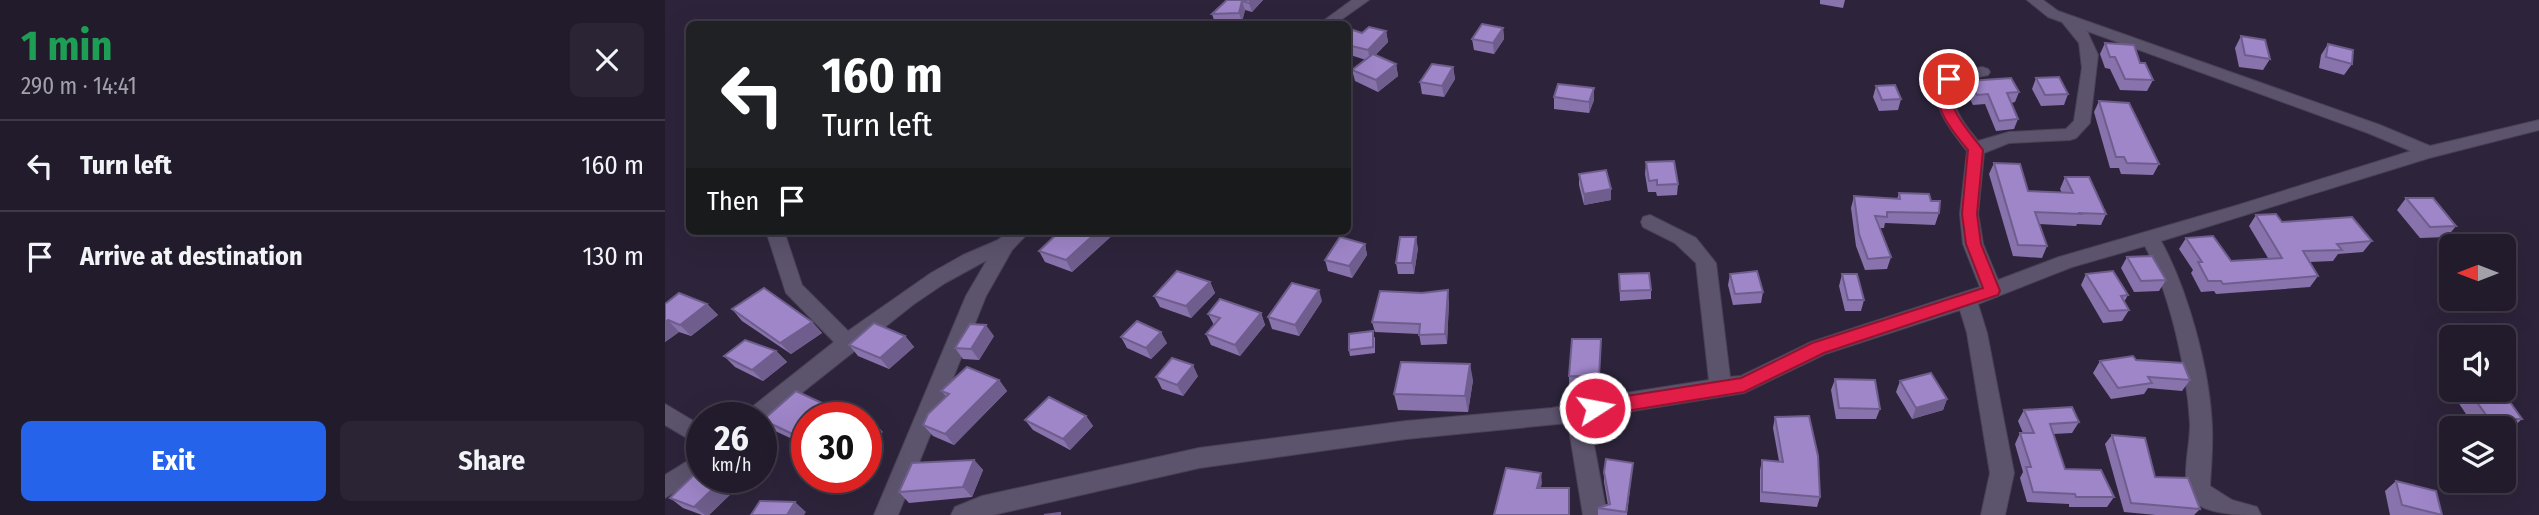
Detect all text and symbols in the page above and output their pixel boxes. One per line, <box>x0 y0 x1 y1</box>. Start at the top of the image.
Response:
text: 1 min <box>21 21 112 71</box>
button: close <box>570 23 644 97</box>
text: 160 m <box>822 46 943 105</box>
icon: left <box>707 49 798 140</box>
pin <box>1919 49 1979 109</box>
icon: arrive <box>1930 60 1968 98</box>
text: 290 m · 14:41 <box>21 72 137 100</box>
text: Turn left <box>822 106 932 144</box>
icon: left <box>21 147 59 185</box>
text: Turn left <box>80 150 172 181</box>
text: 160 m <box>581 150 644 181</box>
icon: arrive <box>773 182 811 220</box>
text: Then <box>707 186 759 217</box>
north arrow <box>2439 234 2517 312</box>
map controls <box>2439 234 2516 493</box>
icon: arrive <box>21 238 59 276</box>
text: Arrive at destination <box>80 241 303 272</box>
text: 130 m <box>582 241 644 272</box>
button: sound <box>2439 325 2516 402</box>
position arrow <box>1558 371 1632 445</box>
speed limit sign: 30 <box>791 402 882 493</box>
button: layers <box>2439 416 2516 493</box>
text: 26 <box>714 417 749 459</box>
button: Exit <box>21 421 326 501</box>
button: Share <box>340 421 644 501</box>
text: km/h <box>711 454 752 476</box>

